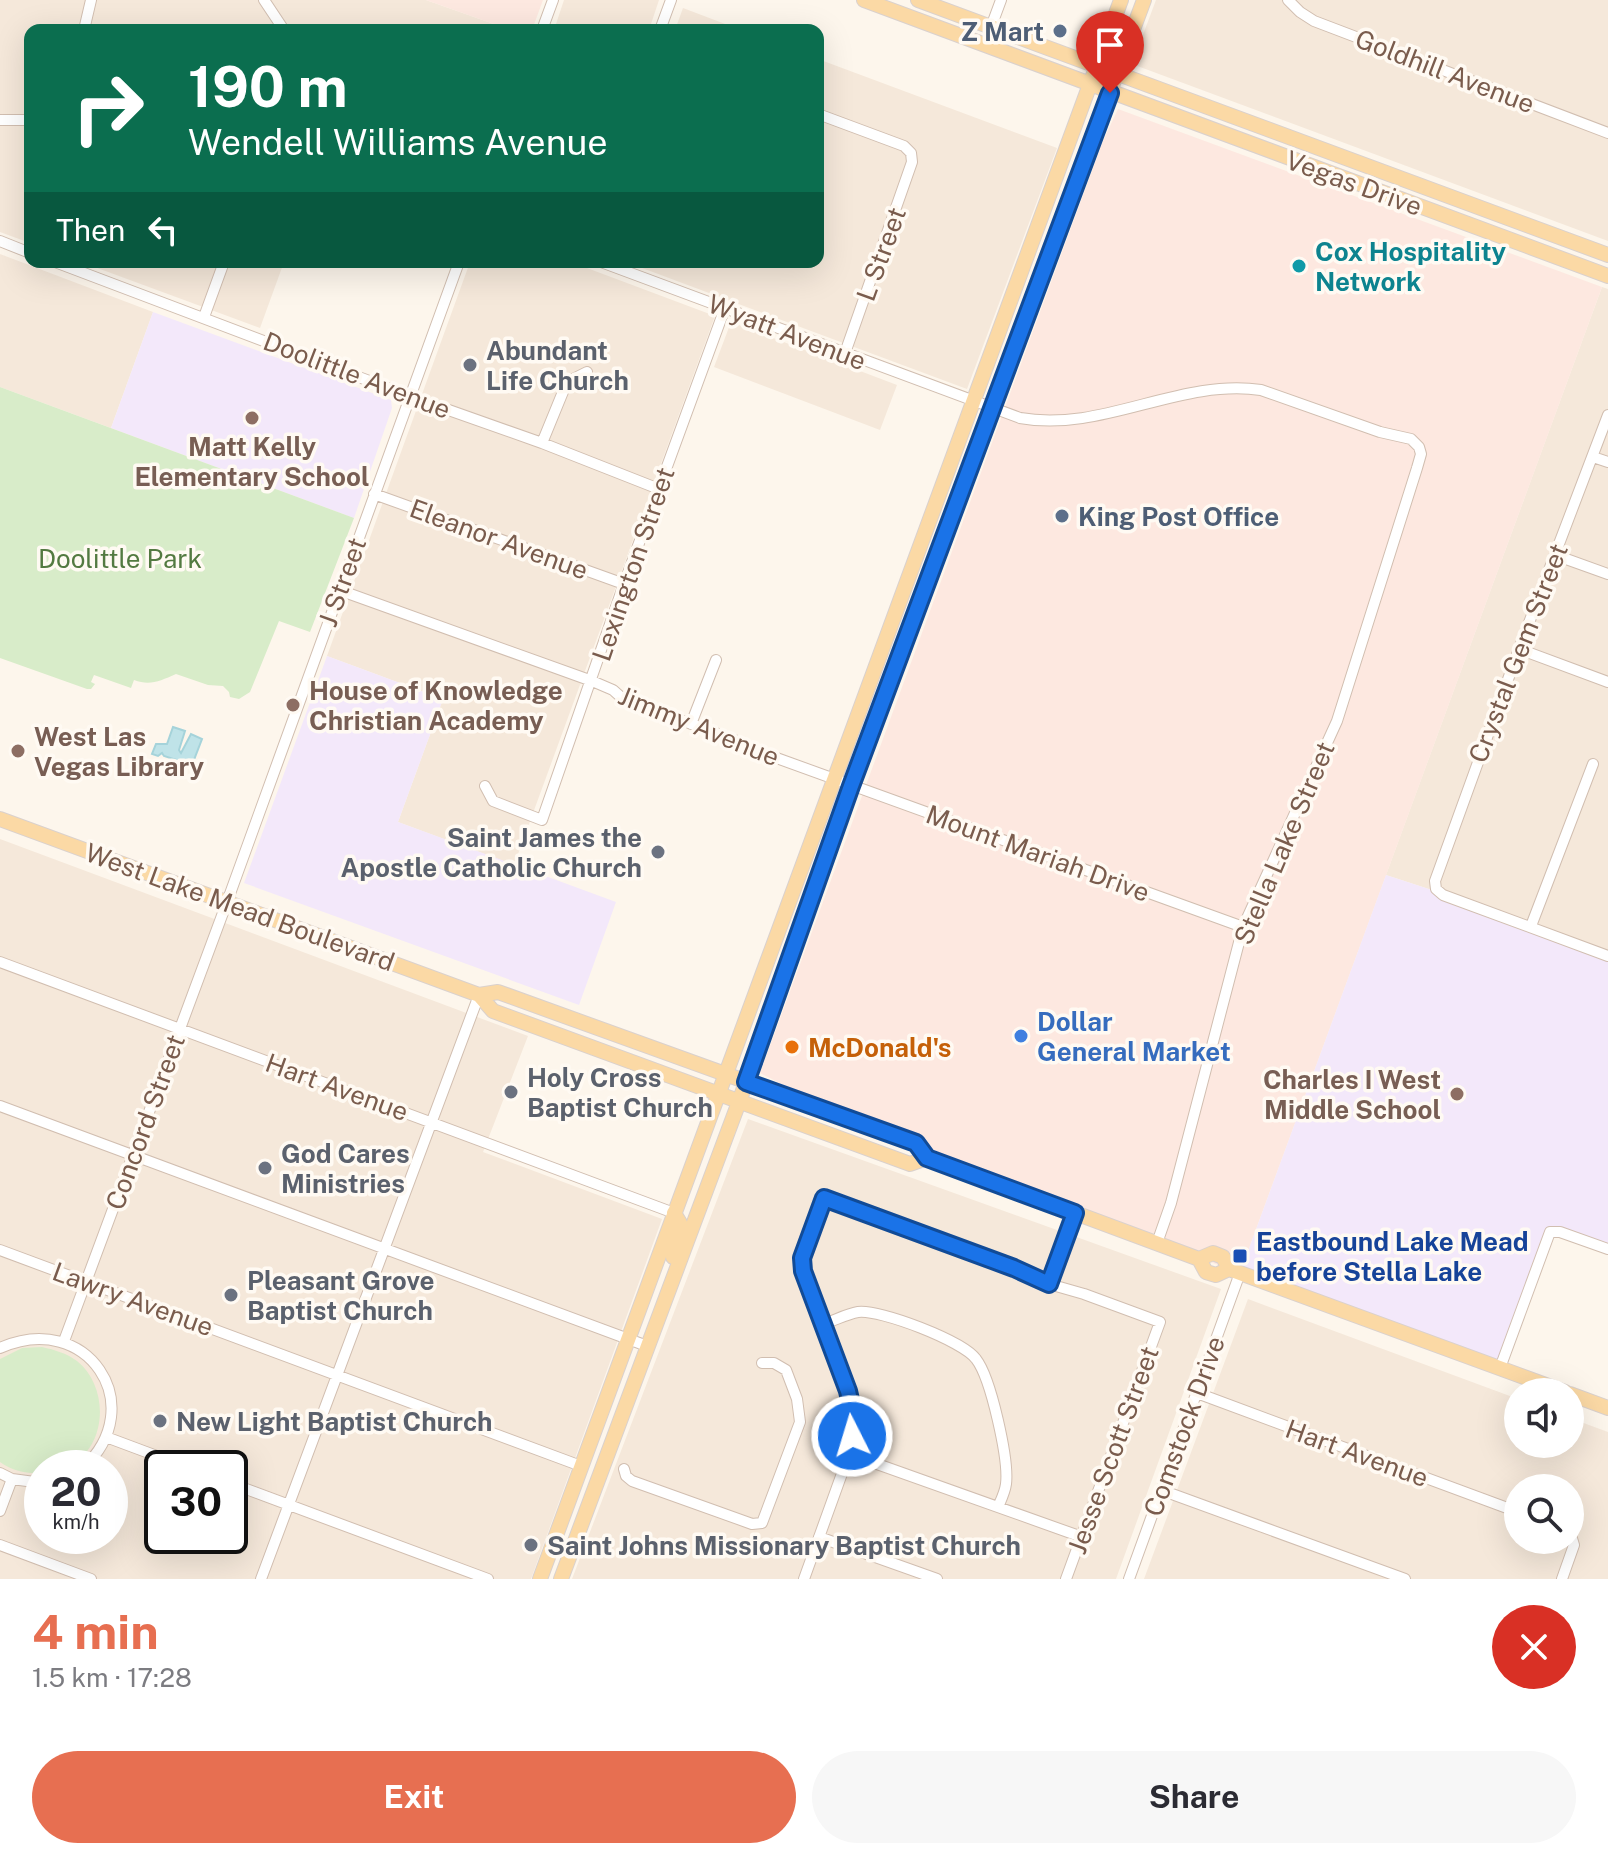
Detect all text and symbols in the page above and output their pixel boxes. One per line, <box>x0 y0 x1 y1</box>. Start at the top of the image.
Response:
pin <box>1076 11 1144 93</box>
place label: Z Mart <box>961 16 1044 47</box>
marker: Z Mart <box>1051 22 1069 40</box>
icon: arrive <box>1088 23 1132 67</box>
street label: Goldhill Avenue <box>1351 23 1539 119</box>
text: 190 m <box>188 54 348 120</box>
icon: right <box>56 56 160 160</box>
text: Wendell Williams Avenue <box>188 121 608 163</box>
street label: Vegas Drive <box>1282 144 1426 222</box>
street label: L Street <box>850 203 912 305</box>
icon: left <box>141 208 185 252</box>
text: Then <box>56 212 125 248</box>
place label: Cox Hospitality Network <box>1315 236 1507 297</box>
marker: Cox Hospitality Network <box>1290 257 1308 275</box>
street label: Wyatt Avenue <box>704 288 870 376</box>
street label: Doolittle Avenue <box>259 325 455 425</box>
place label: Abundant Life Church <box>486 335 629 396</box>
marker: Abundant Life Church <box>461 356 479 374</box>
marker: Matt Kelly Elementary School <box>243 409 261 427</box>
place label: Matt Kelly Elementary School <box>134 431 370 492</box>
street label: Lexington Street <box>585 463 681 665</box>
street label: Eleanor Avenue <box>406 492 592 586</box>
place label: King Post Office <box>1078 501 1279 532</box>
marker: King Post Office <box>1053 507 1071 525</box>
street label: J Street <box>312 533 372 631</box>
street label: Crystal Gem Street <box>1462 539 1574 767</box>
park label: Doolittle Park <box>38 543 202 574</box>
place label: House of Knowledge Christian Academy <box>309 675 563 736</box>
street label: Jimmy Avenue <box>614 680 784 772</box>
marker: House of Knowledge Christian Academy <box>284 696 302 714</box>
place label: West Las Vegas Library <box>34 721 205 782</box>
street label: Stella Lake Street <box>1227 737 1341 949</box>
marker: West Las Vegas Library <box>9 742 27 760</box>
street label: Mount Mariah Drive <box>922 798 1154 908</box>
place label: Saint James the Apostle Catholic Church <box>340 822 642 883</box>
street label: West Lake Mead Boulevard <box>81 837 399 977</box>
marker: Saint James the Apostle Catholic Church <box>649 843 667 861</box>
place label: Dollar General Market <box>1037 1006 1231 1067</box>
marker: Dollar General Market <box>1012 1027 1030 1045</box>
street label: Concord Street <box>99 1030 191 1214</box>
place label: McDonald's <box>808 1032 951 1063</box>
marker: McDonald's <box>783 1038 801 1056</box>
street label: Hart Avenue <box>261 1047 413 1127</box>
place label: Holy Cross Baptist Church <box>527 1062 713 1123</box>
place label: Charles I West Middle School <box>1263 1064 1441 1125</box>
marker: Holy Cross Baptist Church <box>502 1083 520 1101</box>
marker: Charles I West Middle School <box>1448 1085 1466 1103</box>
place label: God Cares Ministries <box>281 1138 410 1199</box>
marker: God Cares Ministries <box>256 1159 274 1177</box>
place label: Eastbound Lake Mead before Stella Lake <box>1256 1226 1528 1287</box>
marker: Eastbound Lake Mead before Stella Lake <box>1231 1247 1249 1265</box>
street label: Lawry Avenue <box>48 1256 218 1342</box>
place label: Pleasant Grove Baptist Church <box>247 1265 435 1326</box>
marker: Pleasant Grove Baptist Church <box>222 1286 240 1304</box>
street label: Comstock Drive <box>1137 1332 1231 1520</box>
street label: Jesse Scott Street <box>1061 1342 1165 1558</box>
map controls <box>1504 1378 1584 1554</box>
button: sound <box>1504 1378 1584 1458</box>
position arrow <box>810 1394 894 1478</box>
place label: New Light Baptist Church <box>176 1406 492 1437</box>
marker: New Light Baptist Church <box>151 1412 169 1430</box>
street label: Hart Avenue <box>1281 1413 1433 1493</box>
speed limit sign: 30 <box>144 1450 248 1554</box>
text: 20 <box>50 1468 102 1515</box>
button: search <box>1504 1474 1584 1554</box>
text: km/h <box>52 1510 100 1534</box>
place label: Saint Johns Missionary Baptist Church <box>547 1530 1021 1561</box>
marker: Saint Johns Missionary Baptist Church <box>522 1536 540 1554</box>
text: 4 min <box>32 1603 159 1660</box>
button: close <box>1492 1605 1576 1689</box>
text: 1.5 km · 17:28 <box>32 1662 192 1693</box>
button: Exit <box>32 1751 796 1843</box>
button: Share <box>812 1751 1576 1843</box>

